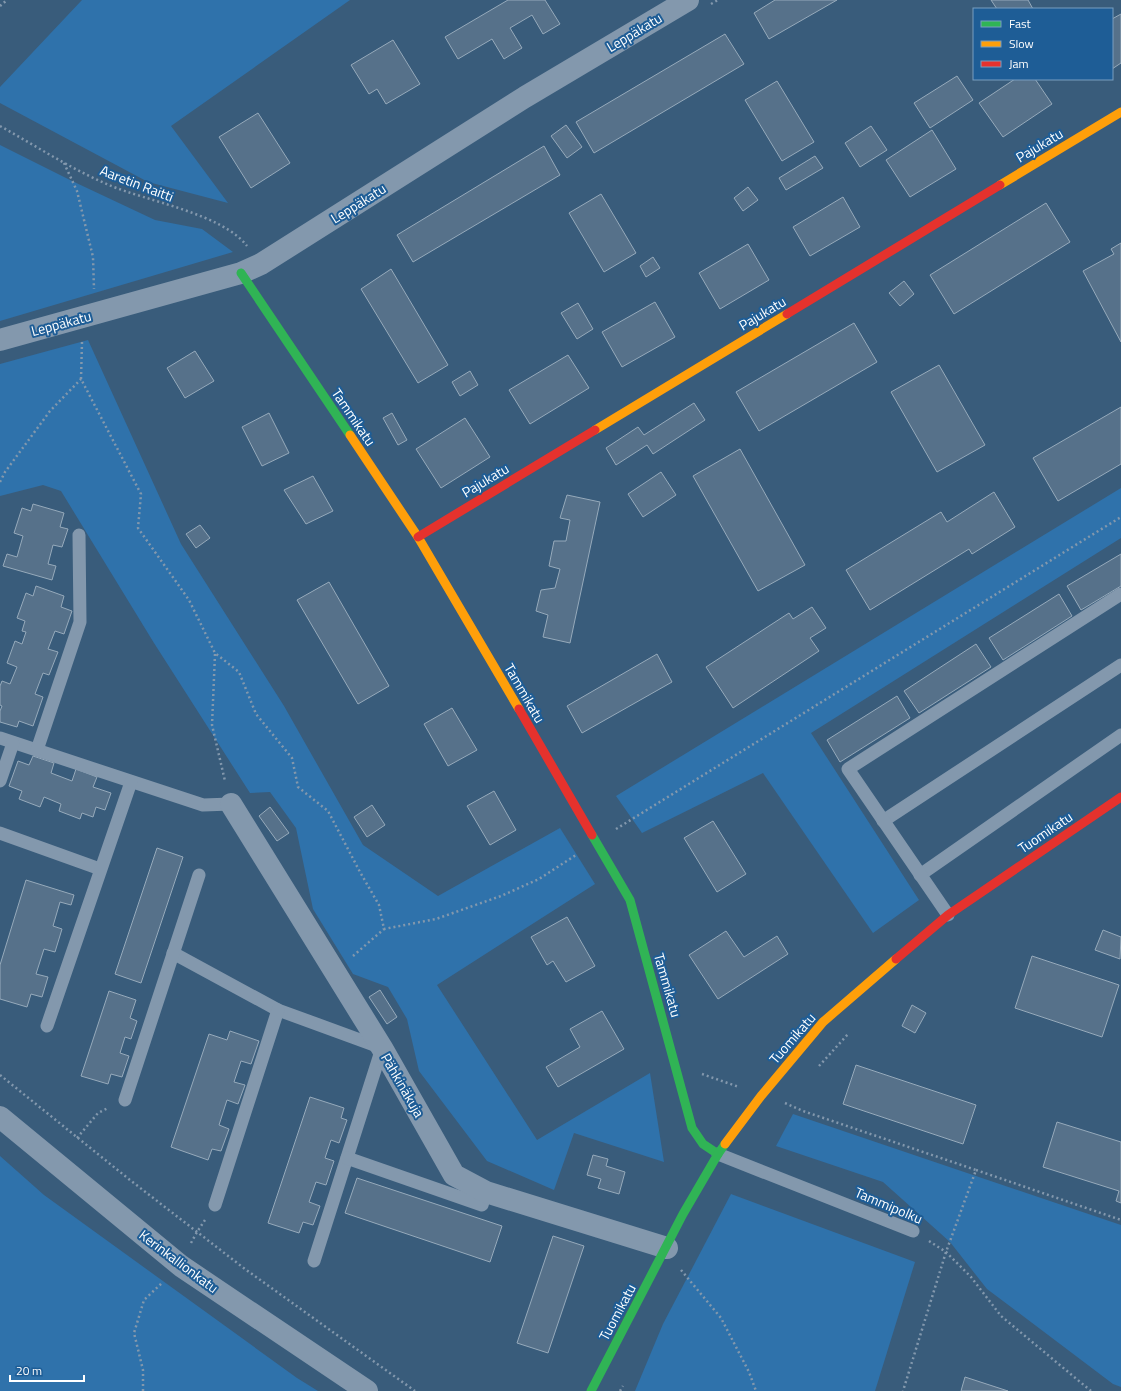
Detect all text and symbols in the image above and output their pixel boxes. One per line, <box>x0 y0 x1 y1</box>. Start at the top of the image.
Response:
street label: Leppäkatu <box>602 7 666 57</box>
legend <box>973 8 1113 80</box>
text: Fast <box>1009 14 1032 33</box>
text: Slow <box>1009 34 1034 53</box>
text: Jam <box>1009 54 1029 73</box>
street label: Pajukatu <box>1011 123 1067 167</box>
street label: Aaretin Raitti <box>97 159 177 207</box>
street label: Leppäkatu <box>326 178 390 228</box>
street label: Pajukatu <box>734 291 790 335</box>
street label: Leppäkatu <box>29 305 93 341</box>
street label: Tammikatu <box>327 384 381 450</box>
street label: Pajukatu <box>457 458 513 502</box>
street label: Tammikatu <box>499 659 551 727</box>
street label: Tuomikatu <box>1014 806 1076 858</box>
street label: Tammikatu <box>649 951 687 1019</box>
street label: Tuomikatu <box>764 1008 820 1068</box>
street label: Pähkinäkuja <box>376 1049 430 1121</box>
street label: Tammipolku <box>852 1181 926 1229</box>
street label: Kerinkallionkatu <box>135 1224 223 1298</box>
street label: Tuomikatu <box>593 1280 641 1344</box>
scale bar <box>10 1357 84 1383</box>
text: 20 m <box>16 1361 42 1380</box>

